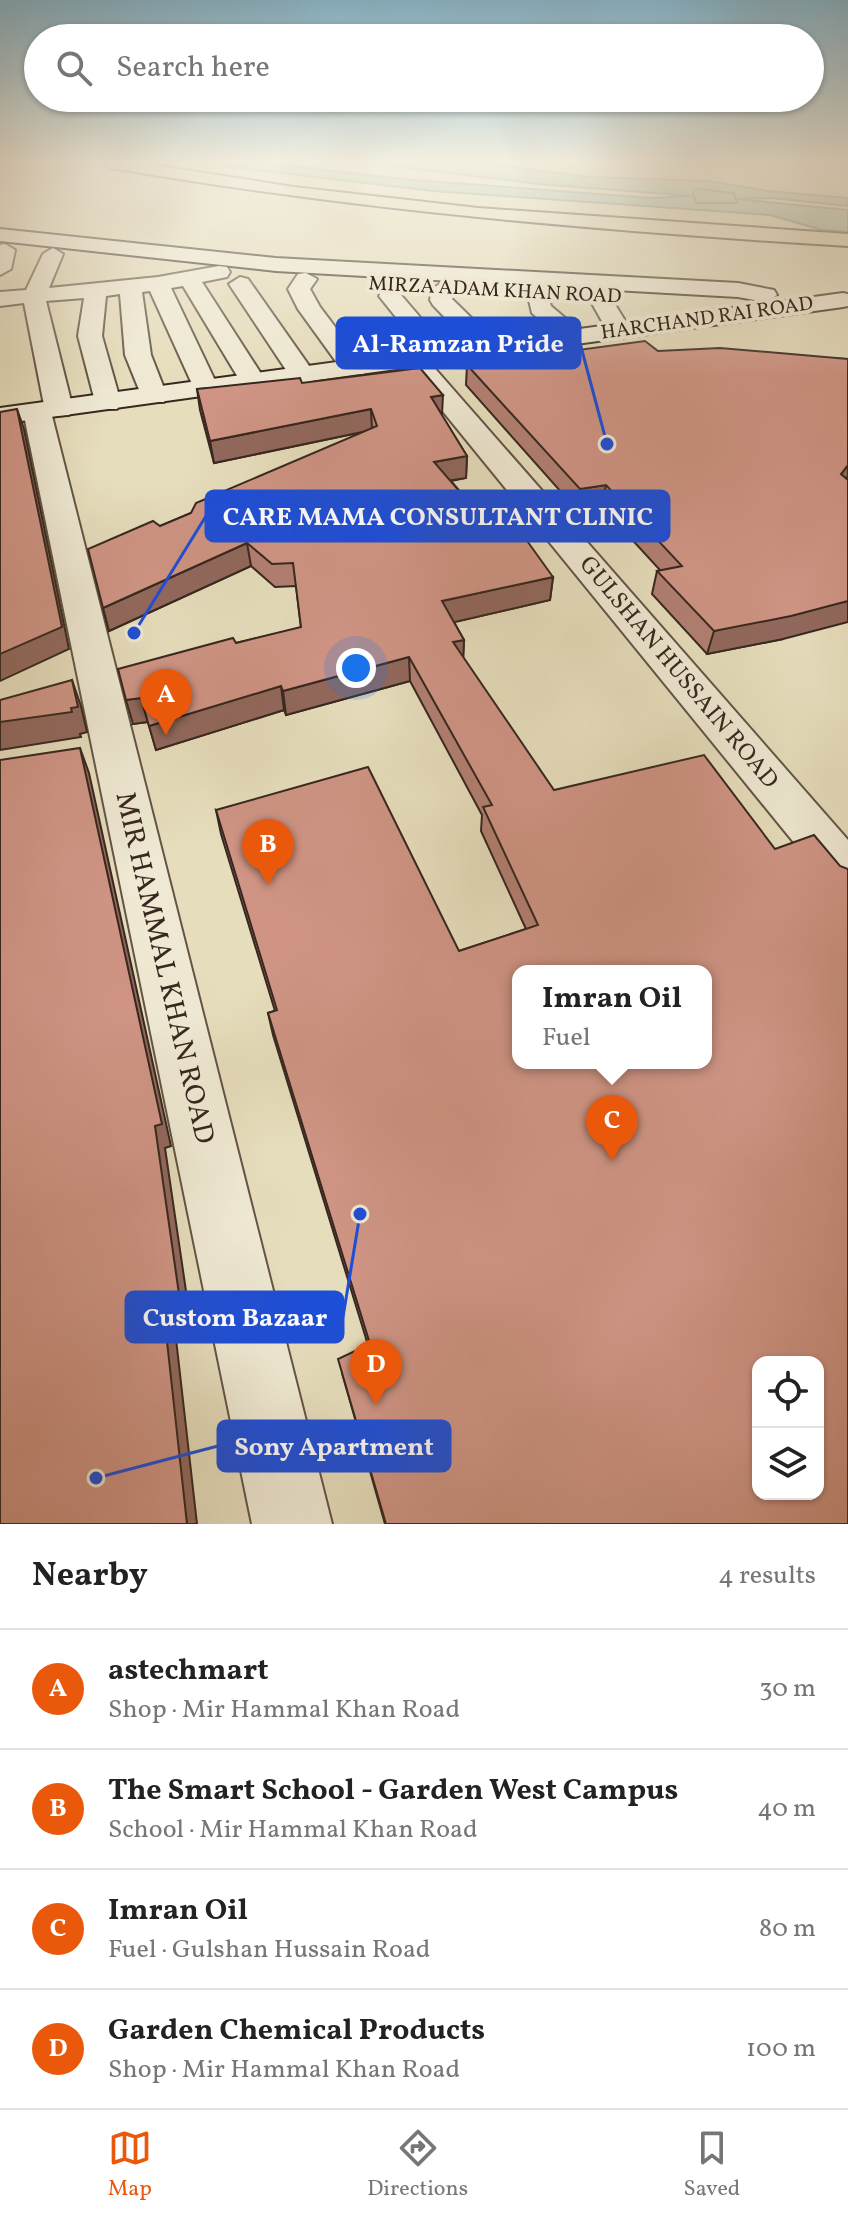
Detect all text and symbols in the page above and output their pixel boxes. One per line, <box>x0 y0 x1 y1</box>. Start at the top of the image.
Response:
search box <box>24 24 824 112</box>
icon: search <box>52 46 96 90</box>
text: Search here <box>116 47 270 89</box>
street label: MIRZA ADAM KHAN ROAD <box>368 270 622 312</box>
street label: HARCHAND RAI ROAD <box>599 290 815 348</box>
callout: Al-Ramzan Pride <box>337 318 580 368</box>
text: Al-Ramzan Pride <box>352 327 564 363</box>
callout: CARE MAMA CONSULTANT CLINIC <box>206 491 669 541</box>
text: CARE MAMA CONSULTANT CLINIC <box>223 500 653 536</box>
street label: GULSHAN HUSSAIN ROAD <box>570 549 786 797</box>
your location <box>336 648 376 688</box>
pin: A <box>140 669 192 735</box>
street label: MIR HAMMAL KHAN ROAD <box>105 788 223 1148</box>
pin: B <box>242 819 294 885</box>
popup <box>512 965 712 1069</box>
text: Imran Oil <box>542 978 682 1020</box>
text: Fuel <box>542 1020 591 1056</box>
pin: C <box>586 1095 638 1161</box>
callout: Custom Bazaar <box>126 1292 343 1342</box>
text: Custom Bazaar <box>143 1301 327 1337</box>
pin: D <box>350 1339 402 1405</box>
map controls <box>752 1356 824 1500</box>
button: locate <box>752 1356 824 1428</box>
callout: Sony Apartment <box>218 1421 450 1471</box>
button: layers <box>752 1428 824 1500</box>
text: Sony Apartment <box>234 1430 434 1466</box>
text: Nearby <box>32 1553 148 1600</box>
text: 4 results <box>718 1558 816 1594</box>
text: astechmart <box>108 1650 269 1692</box>
text: A <box>49 1671 67 1707</box>
text: 30 m <box>759 1671 816 1707</box>
text: Shop · Mir Hammal Khan Road <box>108 1692 460 1728</box>
text: The Smart School - Garden West Campus <box>108 1770 678 1812</box>
text: B <box>49 1791 67 1827</box>
text: 40 m <box>757 1791 816 1827</box>
text: School · Mir Hammal Khan Road <box>108 1812 478 1848</box>
text: Imran Oil <box>108 1890 248 1932</box>
text: C <box>50 1911 66 1947</box>
text: 80 m <box>759 1911 816 1947</box>
text: Fuel · Gulshan Hussain Road <box>108 1932 431 1968</box>
text: Garden Chemical Products <box>108 2010 485 2052</box>
text: D <box>48 2031 68 2067</box>
text: 100 m <box>746 2031 816 2067</box>
text: Shop · Mir Hammal Khan Road <box>108 2052 460 2088</box>
tab: Map <box>108 2126 152 2205</box>
tab: Directions <box>367 2126 468 2205</box>
tab: Saved <box>684 2126 740 2205</box>

